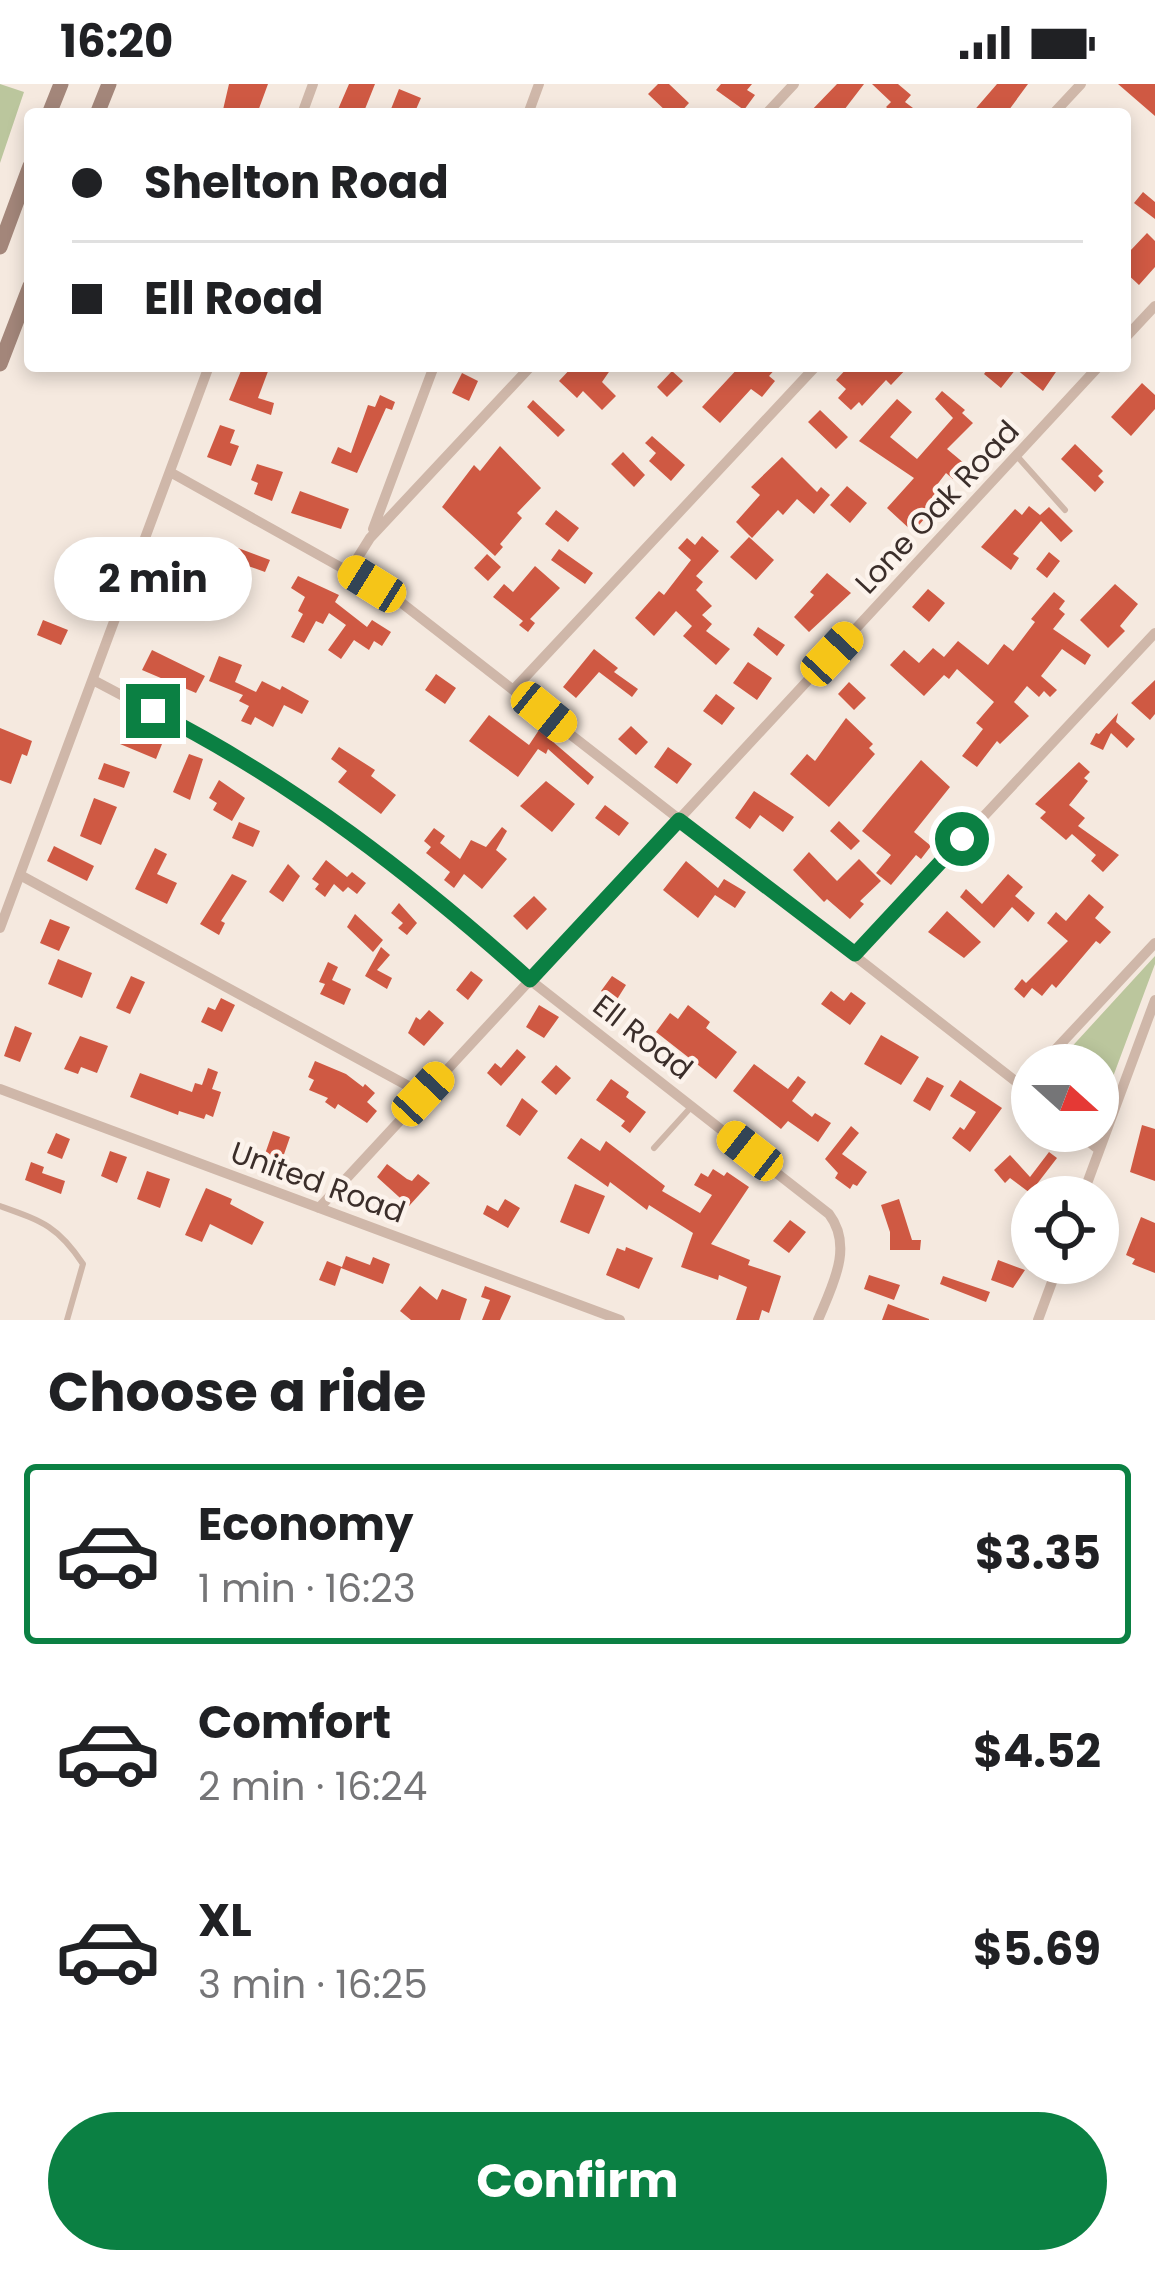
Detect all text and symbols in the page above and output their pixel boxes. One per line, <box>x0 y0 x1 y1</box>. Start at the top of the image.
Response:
text: 16:20 <box>60 10 173 73</box>
text: Shelton Road <box>144 151 449 214</box>
text: Ell Road <box>144 267 324 330</box>
street label: Lone Oak Road <box>845 411 1029 603</box>
callout: 2 min <box>54 537 252 621</box>
car <box>332 550 412 618</box>
text: 2 min <box>98 551 208 606</box>
car <box>794 615 870 693</box>
car <box>505 675 583 749</box>
route end <box>126 684 180 738</box>
route start <box>935 812 989 866</box>
street label: Ell Road <box>584 984 702 1090</box>
north arrow <box>1011 1044 1119 1152</box>
map controls <box>1011 1044 1119 1284</box>
car <box>385 1055 461 1133</box>
car <box>711 1115 789 1187</box>
street label: United Road <box>225 1131 411 1233</box>
button: locate <box>1011 1176 1119 1284</box>
text: Choose a ride <box>48 1354 426 1430</box>
text: Economy <box>198 1493 413 1556</box>
icon: car <box>54 1500 162 1608</box>
text: $3.35 <box>975 1522 1101 1585</box>
text: 1 min · 16:23 <box>198 1561 416 1616</box>
text: Comfort <box>198 1691 391 1754</box>
icon: car <box>54 1698 162 1806</box>
text: $4.52 <box>973 1720 1101 1783</box>
text: 2 min · 16:24 <box>198 1759 427 1814</box>
text: XL <box>198 1889 252 1952</box>
icon: car <box>54 1896 162 2004</box>
text: $5.69 <box>973 1918 1101 1981</box>
text: 3 min · 16:25 <box>198 1957 428 2012</box>
button: Confirm <box>48 2112 1107 2250</box>

